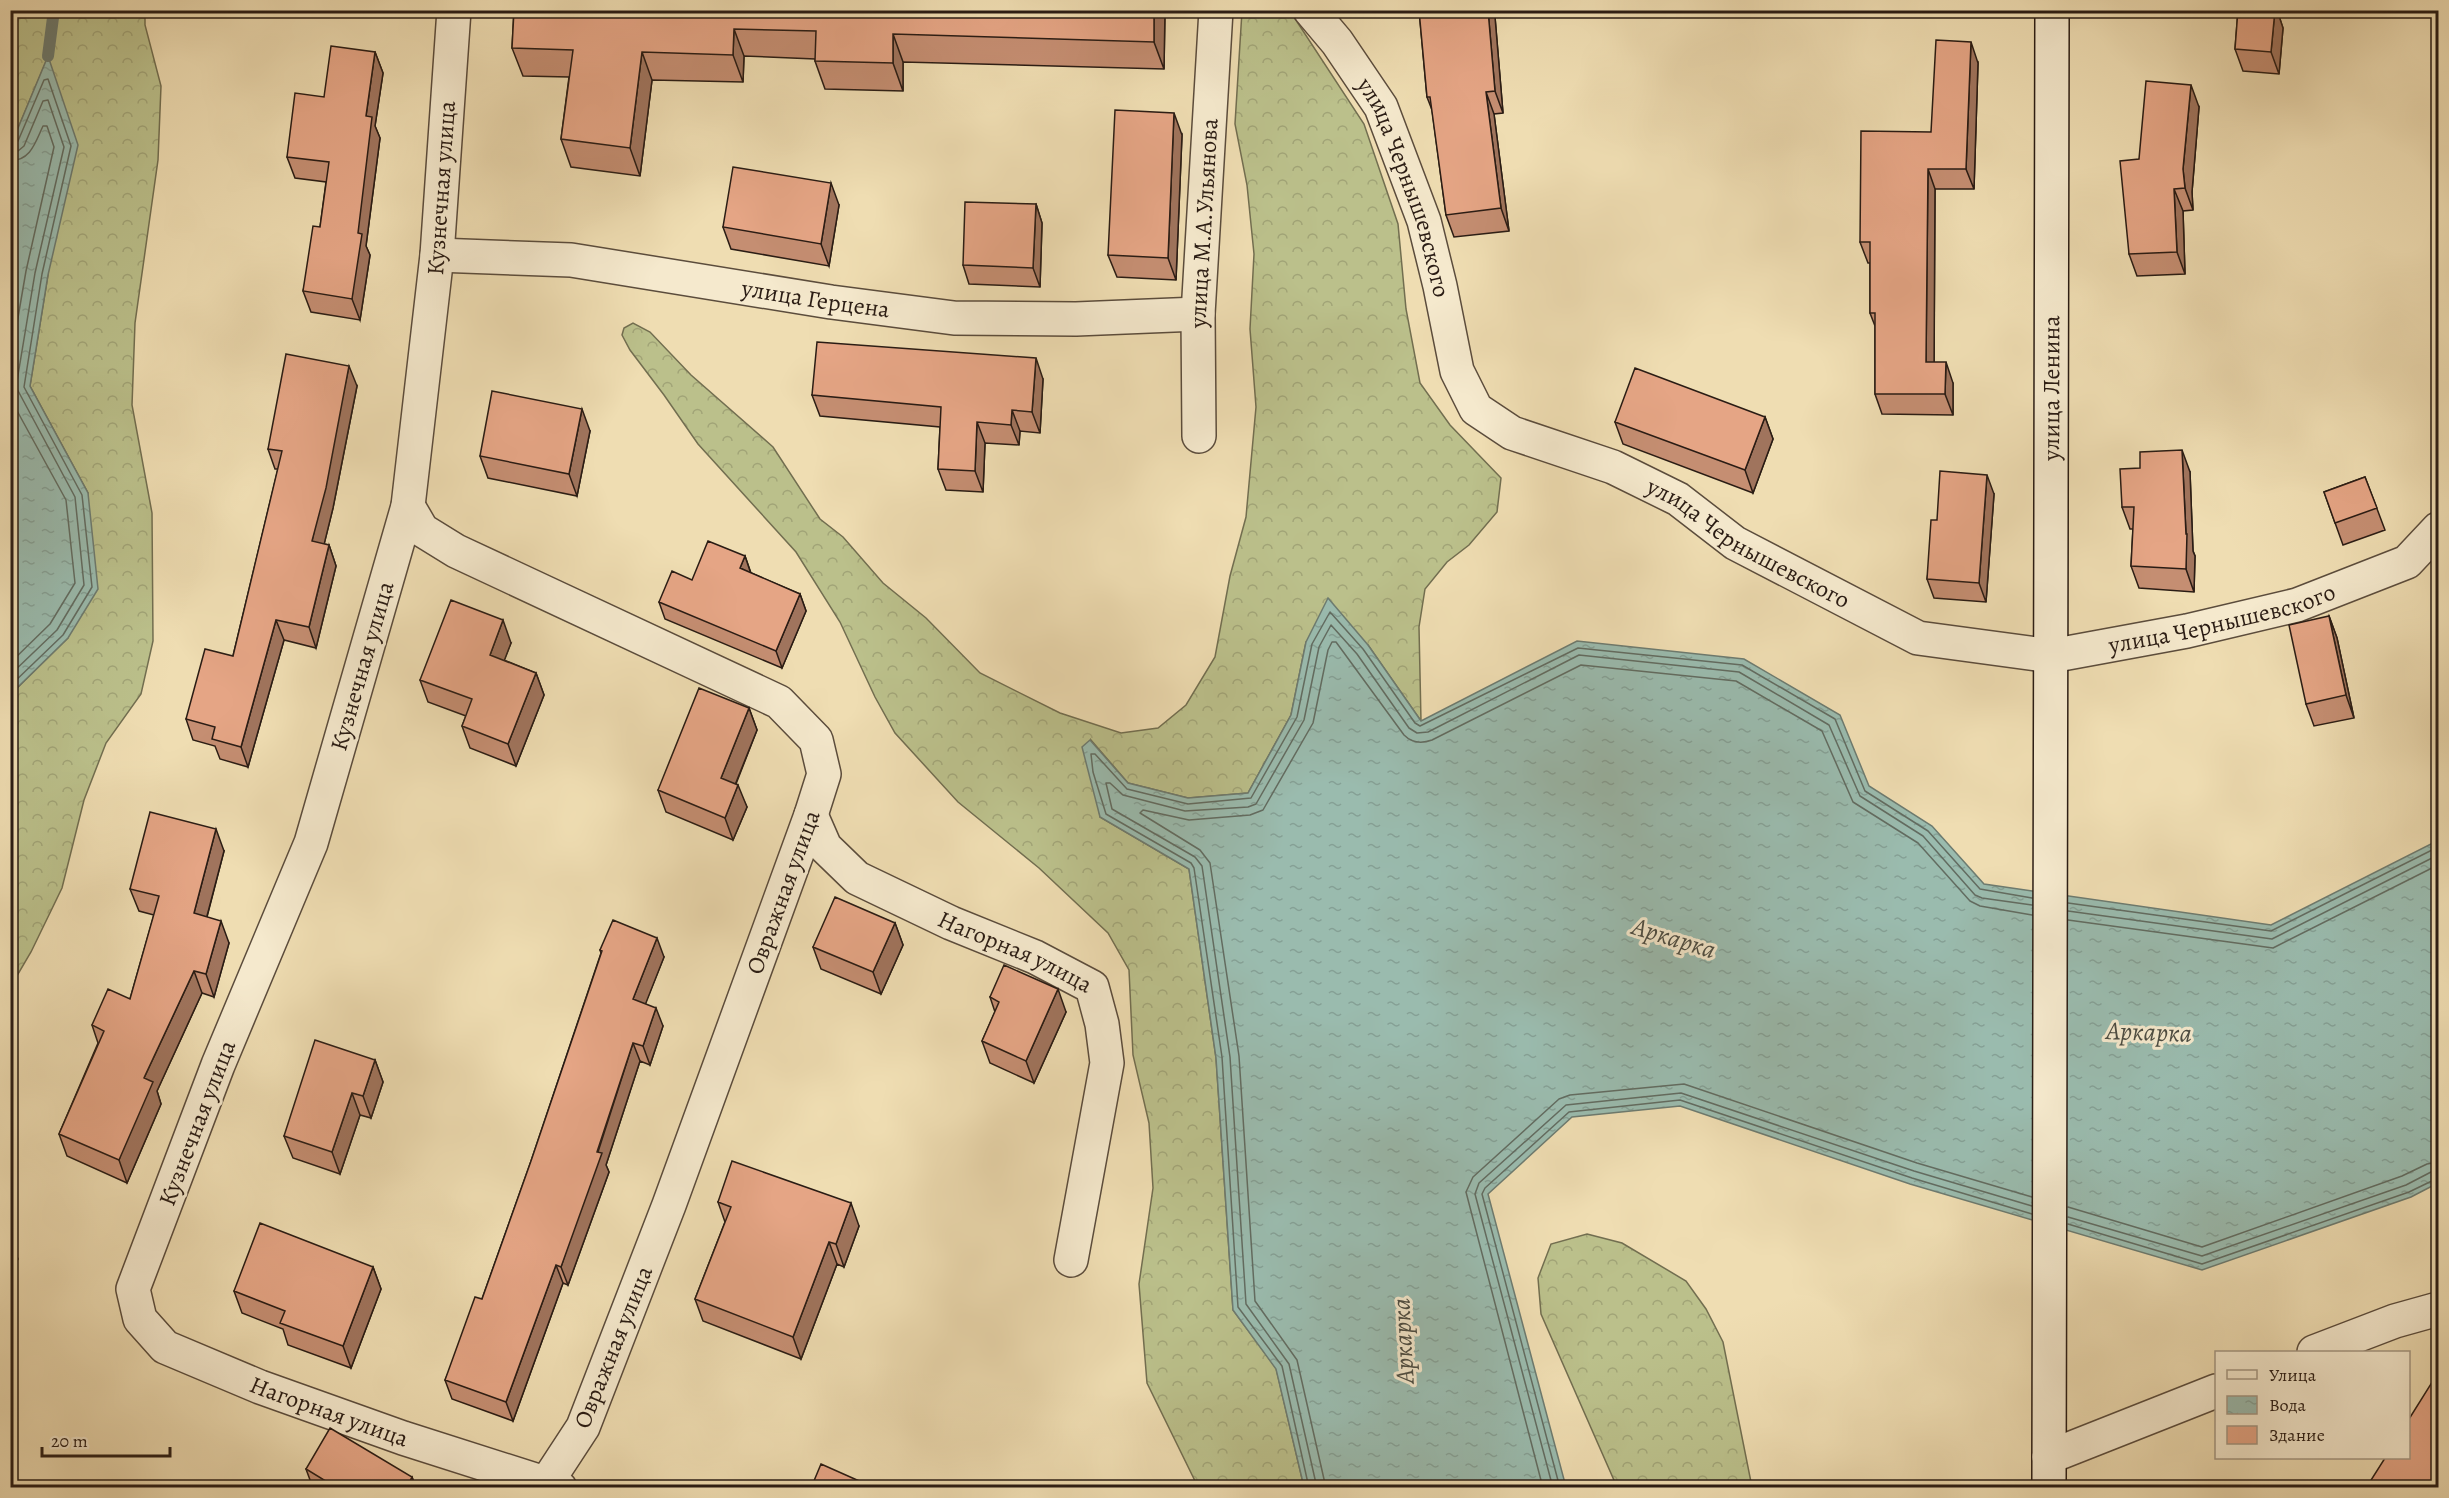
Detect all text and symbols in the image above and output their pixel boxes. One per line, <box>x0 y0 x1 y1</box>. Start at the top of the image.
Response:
street label: улица Чернышевского <box>1349 70 1458 300</box>
street label: Кузнечная улица <box>419 100 463 276</box>
street label: улица М.А.Ульянова <box>1182 117 1226 329</box>
street label: улица Герцена <box>739 272 892 325</box>
street label: улица Ленина <box>2035 315 2067 462</box>
street label: улица Чернышевского <box>1641 470 1856 616</box>
street label: улица Чернышевского <box>2105 576 2340 661</box>
street label: Кузнечная улица <box>323 578 401 754</box>
street label: Овражная улица <box>738 806 828 978</box>
street label: Нагорная улица <box>933 903 1098 1000</box>
water label: Аркарка <box>1626 908 1720 967</box>
water label: Аркарка <box>2104 1013 2192 1051</box>
street label: Кузнечная улица <box>151 1036 243 1210</box>
street label: Овражная улица <box>566 1261 660 1433</box>
water label: Аркарка <box>1383 1297 1423 1387</box>
legend <box>2215 1351 2410 1459</box>
text: Улица <box>2269 1363 2317 1387</box>
street label: Нагорная улица <box>245 1368 413 1455</box>
text: Вода <box>2269 1393 2307 1417</box>
scale bar <box>42 1420 170 1458</box>
text: Здание <box>2269 1423 2325 1447</box>
text: 20 m <box>51 1429 88 1453</box>

